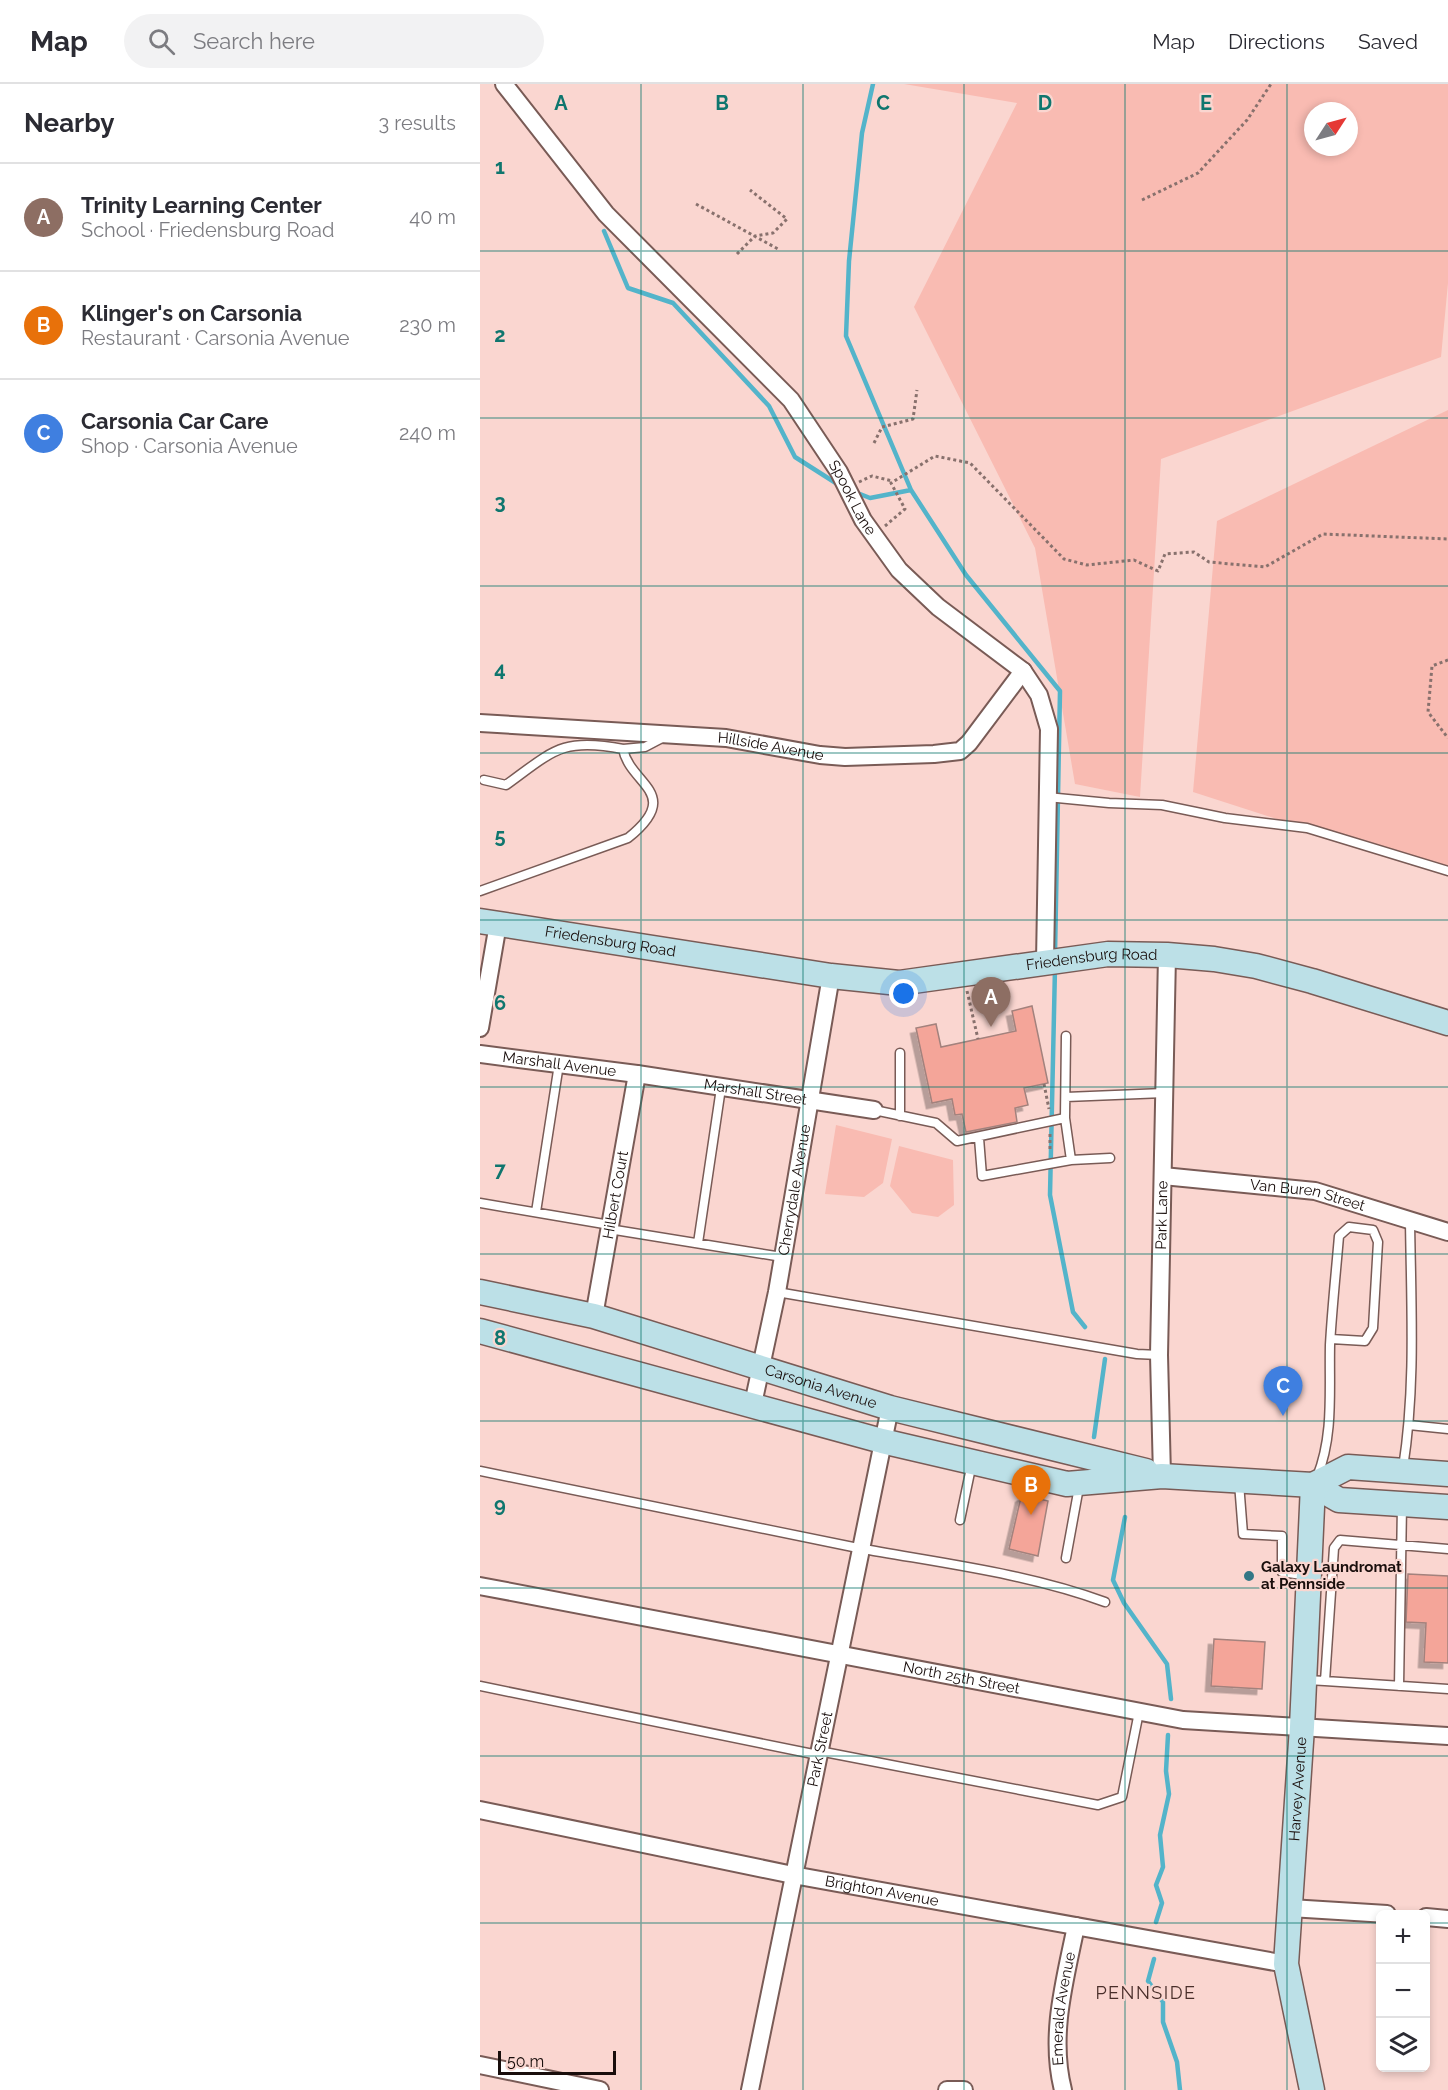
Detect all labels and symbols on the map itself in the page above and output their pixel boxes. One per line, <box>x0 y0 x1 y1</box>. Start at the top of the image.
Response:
text: A <box>554 91 568 115</box>
text: B <box>715 91 729 115</box>
text: C <box>876 91 890 115</box>
text: D <box>1038 91 1052 115</box>
text: E <box>1200 91 1212 115</box>
north arrow <box>1304 102 1358 156</box>
text: 1 <box>495 155 505 179</box>
text: 2 <box>494 323 506 347</box>
street label: Spook Lane <box>825 457 880 539</box>
text: 3 <box>494 490 506 514</box>
text: 4 <box>494 657 506 681</box>
street label: Hillside Avenue <box>717 729 825 765</box>
text: 5 <box>494 824 506 848</box>
street label: Friedensburg Road <box>544 922 677 961</box>
street label: Friedensburg Road <box>1025 945 1158 974</box>
pin: A <box>972 978 1010 1027</box>
your location <box>889 979 918 1008</box>
text: 6 <box>494 991 506 1015</box>
street label: Marshall Avenue <box>501 1048 617 1080</box>
street label: Marshall Street <box>703 1075 808 1109</box>
street label: Cherrydale Avenue <box>774 1123 815 1257</box>
street label: Hilbert Court <box>599 1149 632 1240</box>
text: 7 <box>494 1158 506 1182</box>
street label: Van Buren Street <box>1249 1176 1367 1215</box>
street label: Park Lane <box>1152 1180 1171 1250</box>
text: 8 <box>494 1326 506 1350</box>
street label: Carsonia Avenue <box>763 1361 879 1412</box>
pin: C <box>1264 1366 1302 1416</box>
pin: B <box>1012 1466 1050 1515</box>
text: 9 <box>494 1493 506 1517</box>
place label: Galaxy Laundromat at Pennside <box>1261 1558 1402 1593</box>
marker: Galaxy Laundromat at Pennside <box>1242 1569 1256 1583</box>
street label: North 25th Street <box>901 1658 1021 1698</box>
street label: Park Street <box>804 1710 836 1788</box>
street label: Harvey Avenue <box>1285 1736 1310 1842</box>
street label: Brighton Avenue <box>824 1872 940 1910</box>
street label: Emerald Avenue <box>1048 1950 1079 2066</box>
district label: PENNSIDE <box>1095 1982 1197 2003</box>
scale bar <box>498 2048 616 2076</box>

